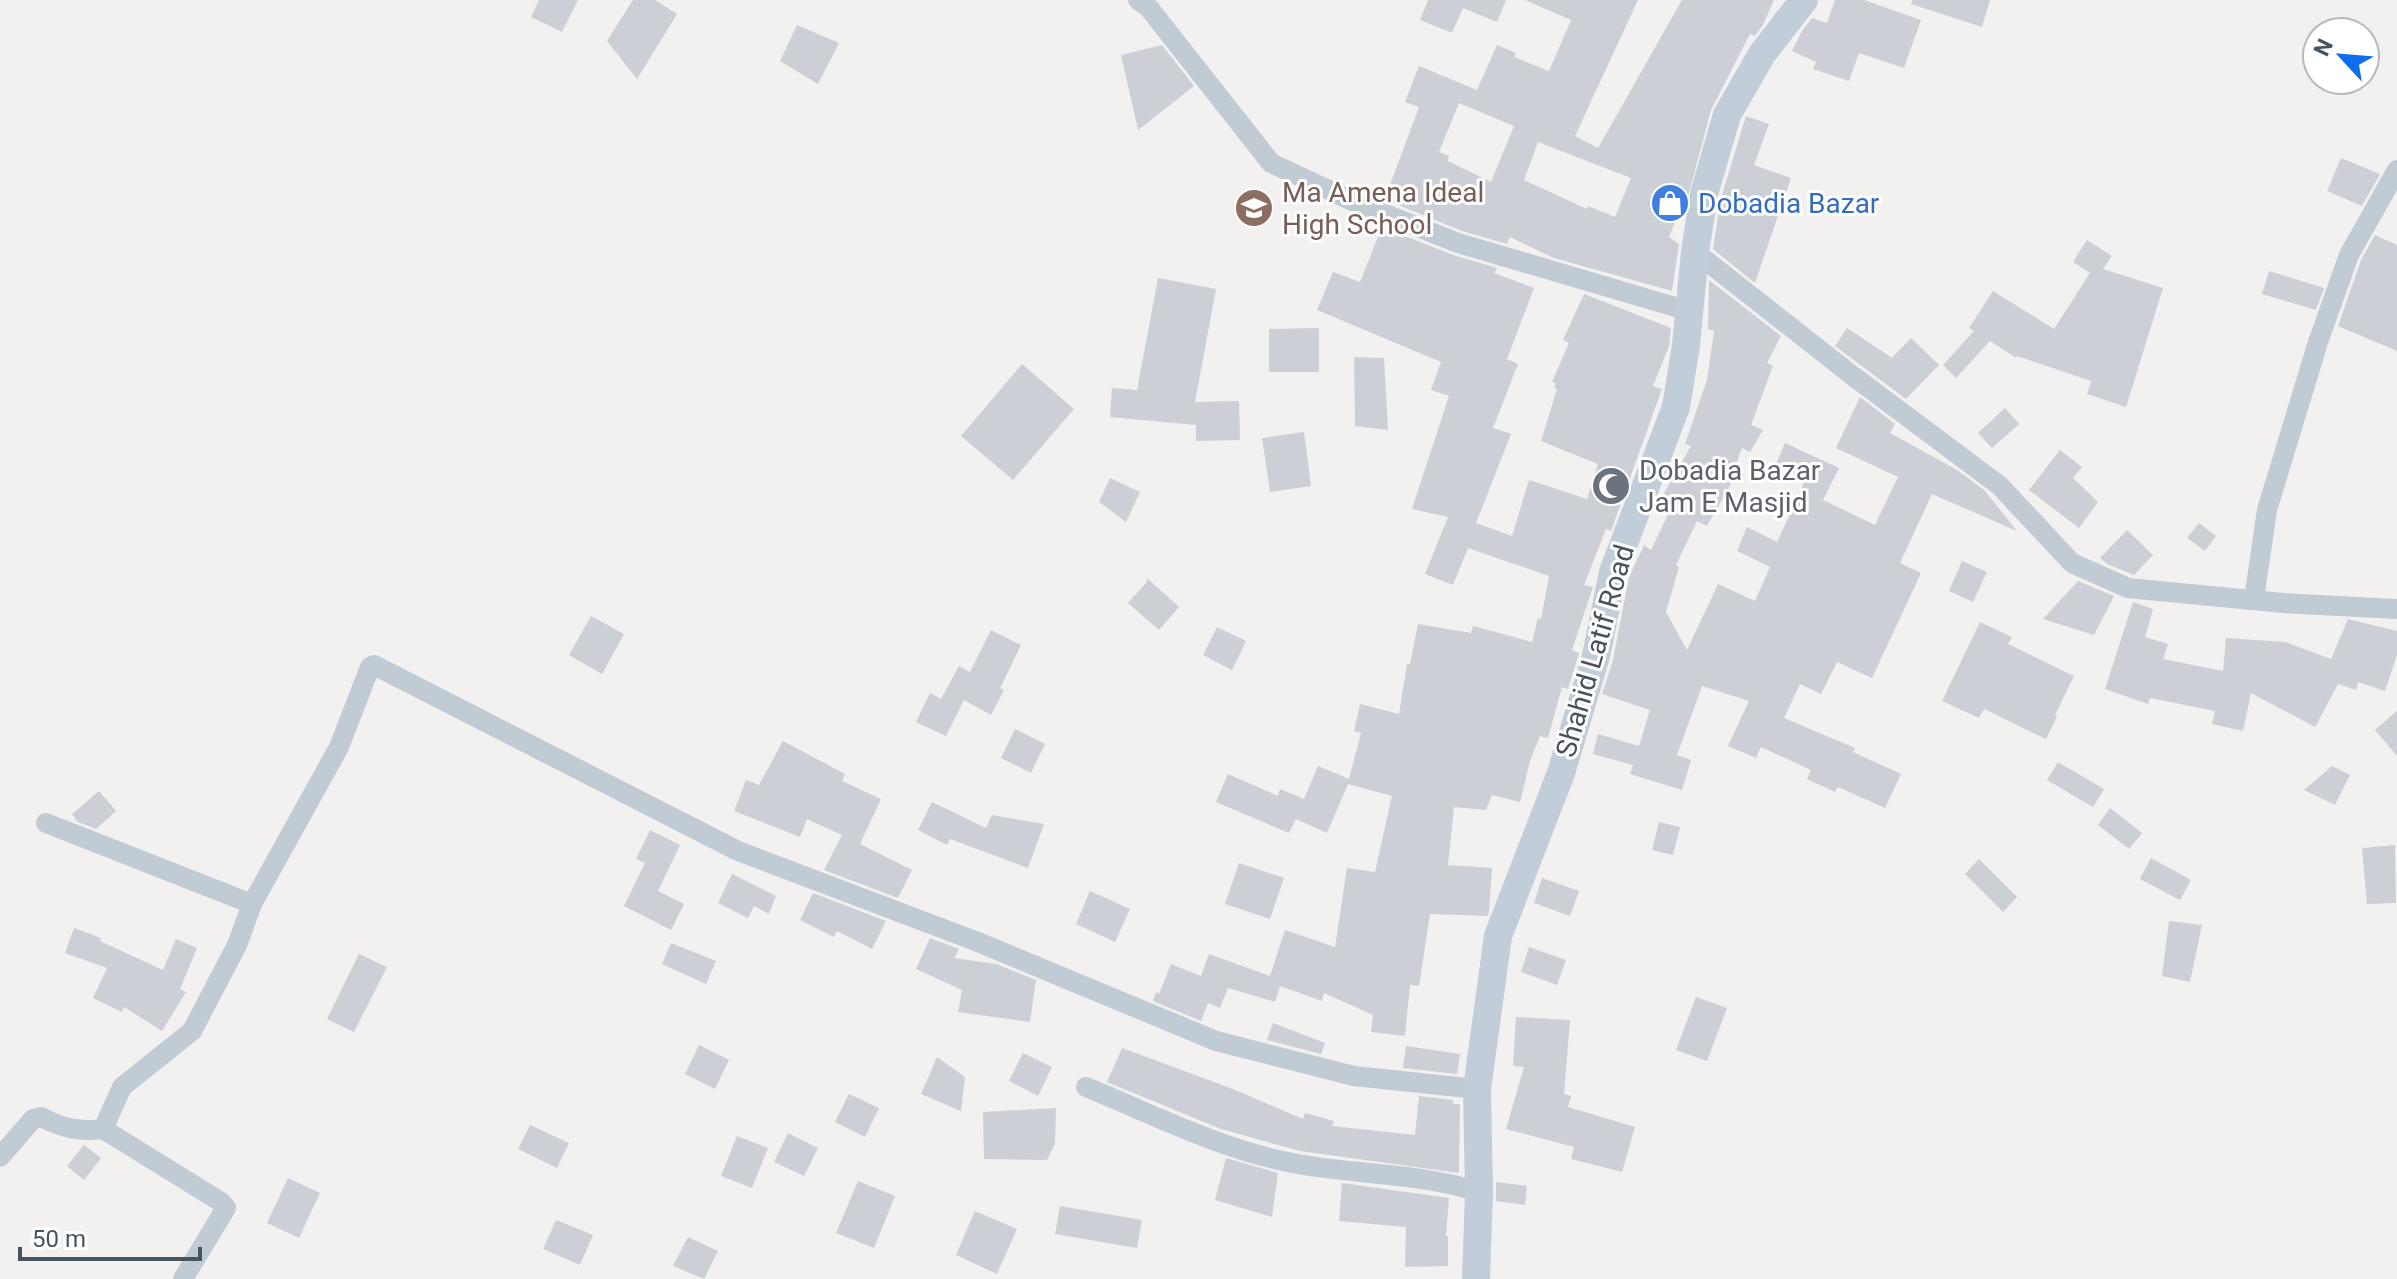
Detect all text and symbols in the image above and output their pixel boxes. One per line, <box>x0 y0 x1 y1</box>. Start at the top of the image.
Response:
north arrow <box>2301 16 2381 96</box>
text: N <box>2309 35 2338 60</box>
place label: Ma Amena Ideal High School <box>1282 176 1484 241</box>
shop icon: Dobadia Bazar <box>1649 182 1691 224</box>
school or university icon: Ma Amena Ideal High School <box>1233 187 1275 229</box>
place label: Dobadia Bazar <box>1698 187 1880 220</box>
place label: Dobadia Bazar Jam E Masjid <box>1639 454 1821 519</box>
mosque icon: Dobadia Bazar Jam E Masjid <box>1590 465 1632 507</box>
street label: Shahid Latif Road <box>1549 541 1641 761</box>
scale bar <box>20 1211 200 1261</box>
text: 50 m <box>32 1225 86 1253</box>

